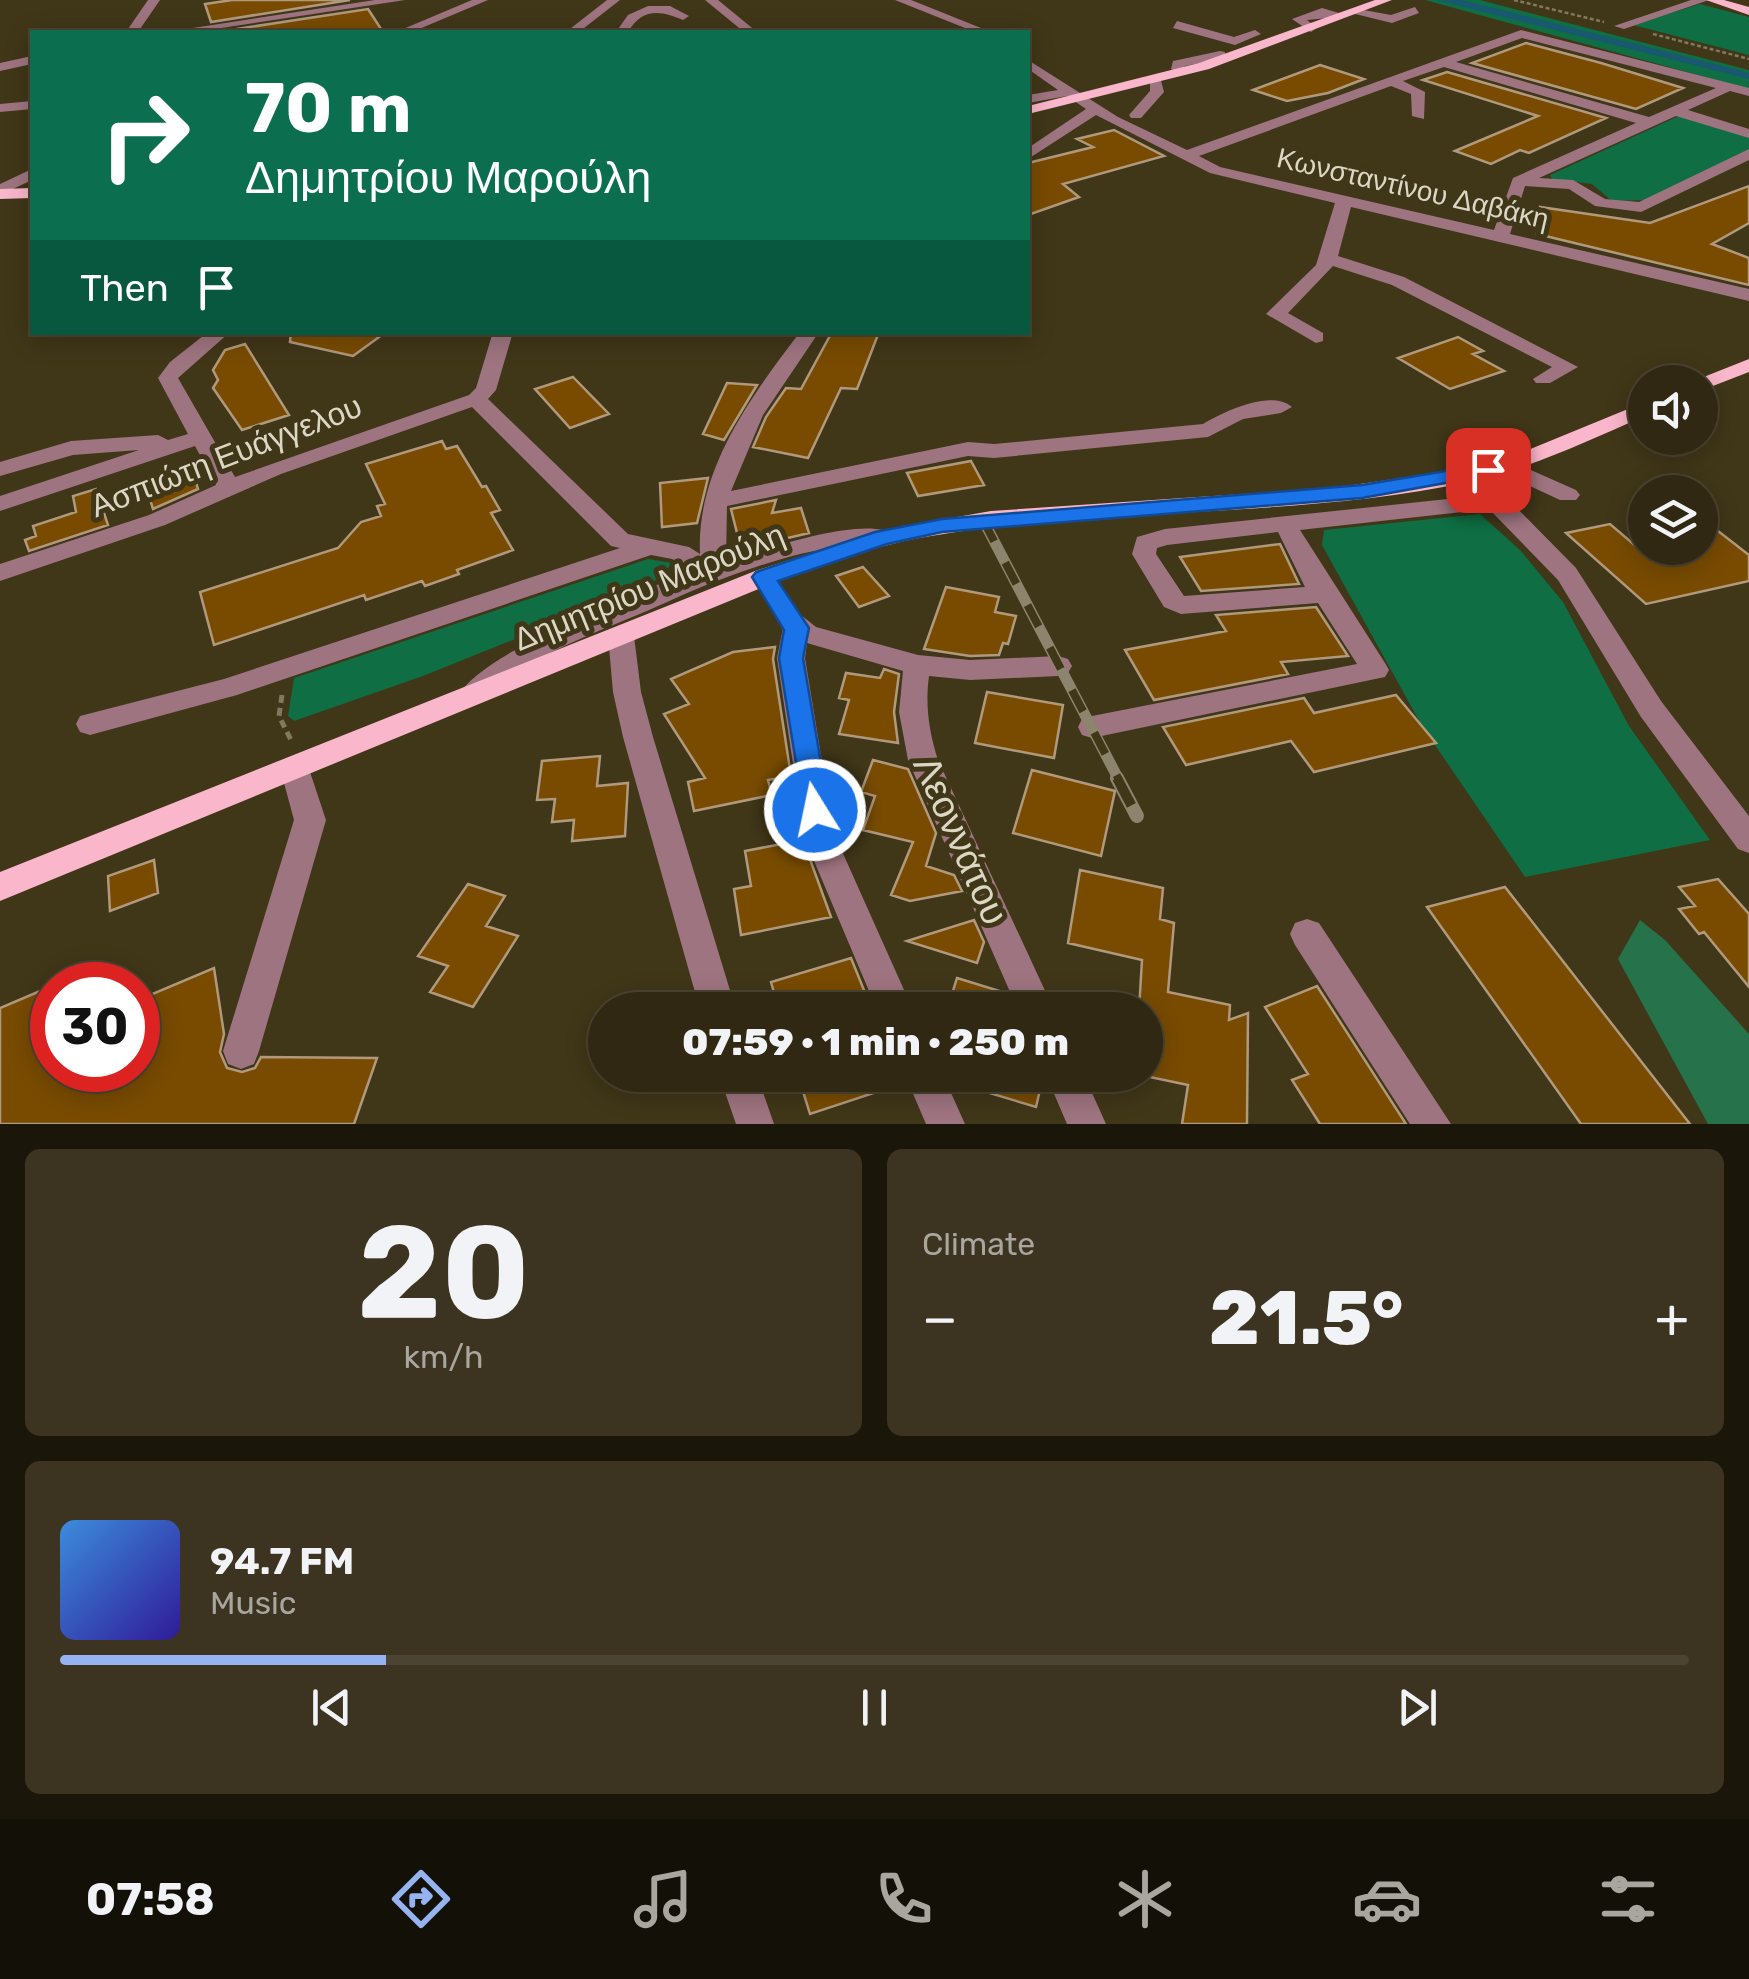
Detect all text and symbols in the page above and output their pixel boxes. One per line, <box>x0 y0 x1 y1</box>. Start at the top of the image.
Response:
text: 70 m <box>245 67 412 150</box>
icon: right <box>80 70 210 200</box>
street label: Κωνσταντίνου Δαβάκη <box>1274 141 1552 236</box>
text: Δημητρίου Μαρούλη <box>245 151 651 204</box>
icon: arrive <box>189 260 244 315</box>
text: Then <box>80 265 169 311</box>
map controls <box>1628 365 1718 565</box>
button: sound <box>1628 365 1718 455</box>
street label: Ασπιώτη Ευάγγελου <box>85 387 367 525</box>
pin <box>1446 428 1531 513</box>
icon: arrive <box>1461 443 1516 498</box>
button: layers <box>1628 475 1718 565</box>
street label: Δημητρίου Μαρούλη <box>508 515 790 659</box>
street label: Λεοννάτου <box>903 749 1019 931</box>
position arrow <box>763 758 867 862</box>
speed limit sign: 30 <box>30 962 160 1092</box>
text: 07:59 · 1 min · 250 m <box>682 1019 1069 1065</box>
text: 20 <box>357 1195 530 1350</box>
text: Climate <box>922 1225 1035 1263</box>
text: 21.5° <box>1209 1274 1403 1363</box>
text: − <box>922 1286 958 1351</box>
text: + <box>1655 1286 1689 1351</box>
text: km/h <box>404 1338 483 1376</box>
text: 94.7 FM <box>210 1538 354 1584</box>
text: Music <box>210 1584 296 1622</box>
icon: previous <box>304 1680 359 1735</box>
icon: pause <box>847 1680 902 1735</box>
icon: next <box>1390 1680 1445 1735</box>
icon: directions <box>386 1864 456 1934</box>
icon: music <box>628 1864 698 1934</box>
icon: phone <box>869 1864 939 1934</box>
icon: climate <box>1110 1864 1180 1934</box>
icon: car <box>1352 1864 1422 1934</box>
icon: filters <box>1593 1864 1663 1934</box>
text: 07:58 <box>86 1873 215 1926</box>

